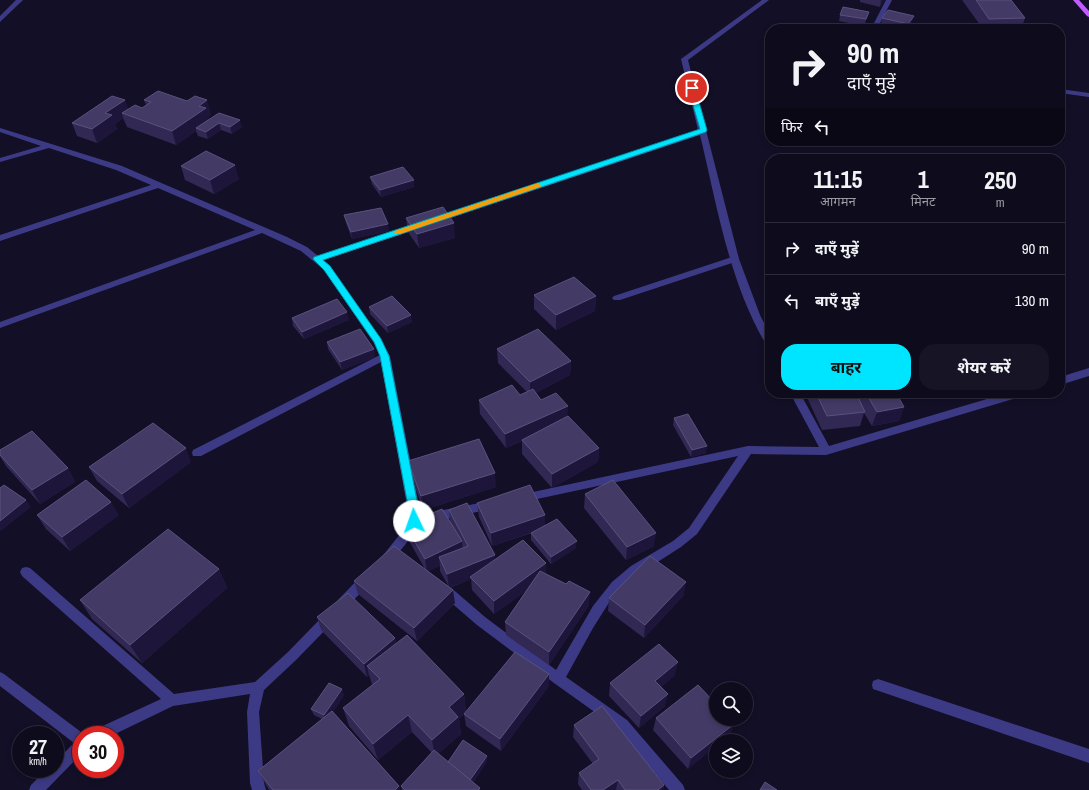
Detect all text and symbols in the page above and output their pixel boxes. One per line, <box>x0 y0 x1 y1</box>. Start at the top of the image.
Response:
text: 90 m <box>847 34 899 72</box>
icon: right <box>781 40 833 92</box>
text: दाएँ मुड़ें <box>847 70 896 95</box>
pin <box>675 71 709 105</box>
icon: arrive <box>681 77 703 99</box>
text: फिर <box>781 116 803 137</box>
icon: left <box>811 116 833 138</box>
text: 11:15 <box>813 163 862 195</box>
text: 1 <box>918 163 929 195</box>
text: 250 <box>984 164 1017 196</box>
text: आगमन <box>820 193 856 210</box>
text: मिनट <box>911 193 936 210</box>
text: m <box>996 194 1005 211</box>
icon: right <box>781 238 803 260</box>
text: दाएँ मुड़ें <box>815 238 859 259</box>
text: 90 m <box>1022 238 1049 259</box>
icon: left <box>781 290 803 312</box>
text: बाएँ मुड़ें <box>815 290 860 311</box>
text: 130 m <box>1015 290 1049 311</box>
button: बाहर <box>781 344 911 390</box>
button: शेयर करें <box>919 344 1049 390</box>
position arrow <box>393 500 435 542</box>
map controls <box>709 682 753 778</box>
button: search <box>709 682 753 726</box>
speed limit sign: 30 <box>72 726 124 778</box>
text: 27 <box>29 733 47 760</box>
button: layers <box>709 734 753 778</box>
text: km/h <box>29 755 47 768</box>

